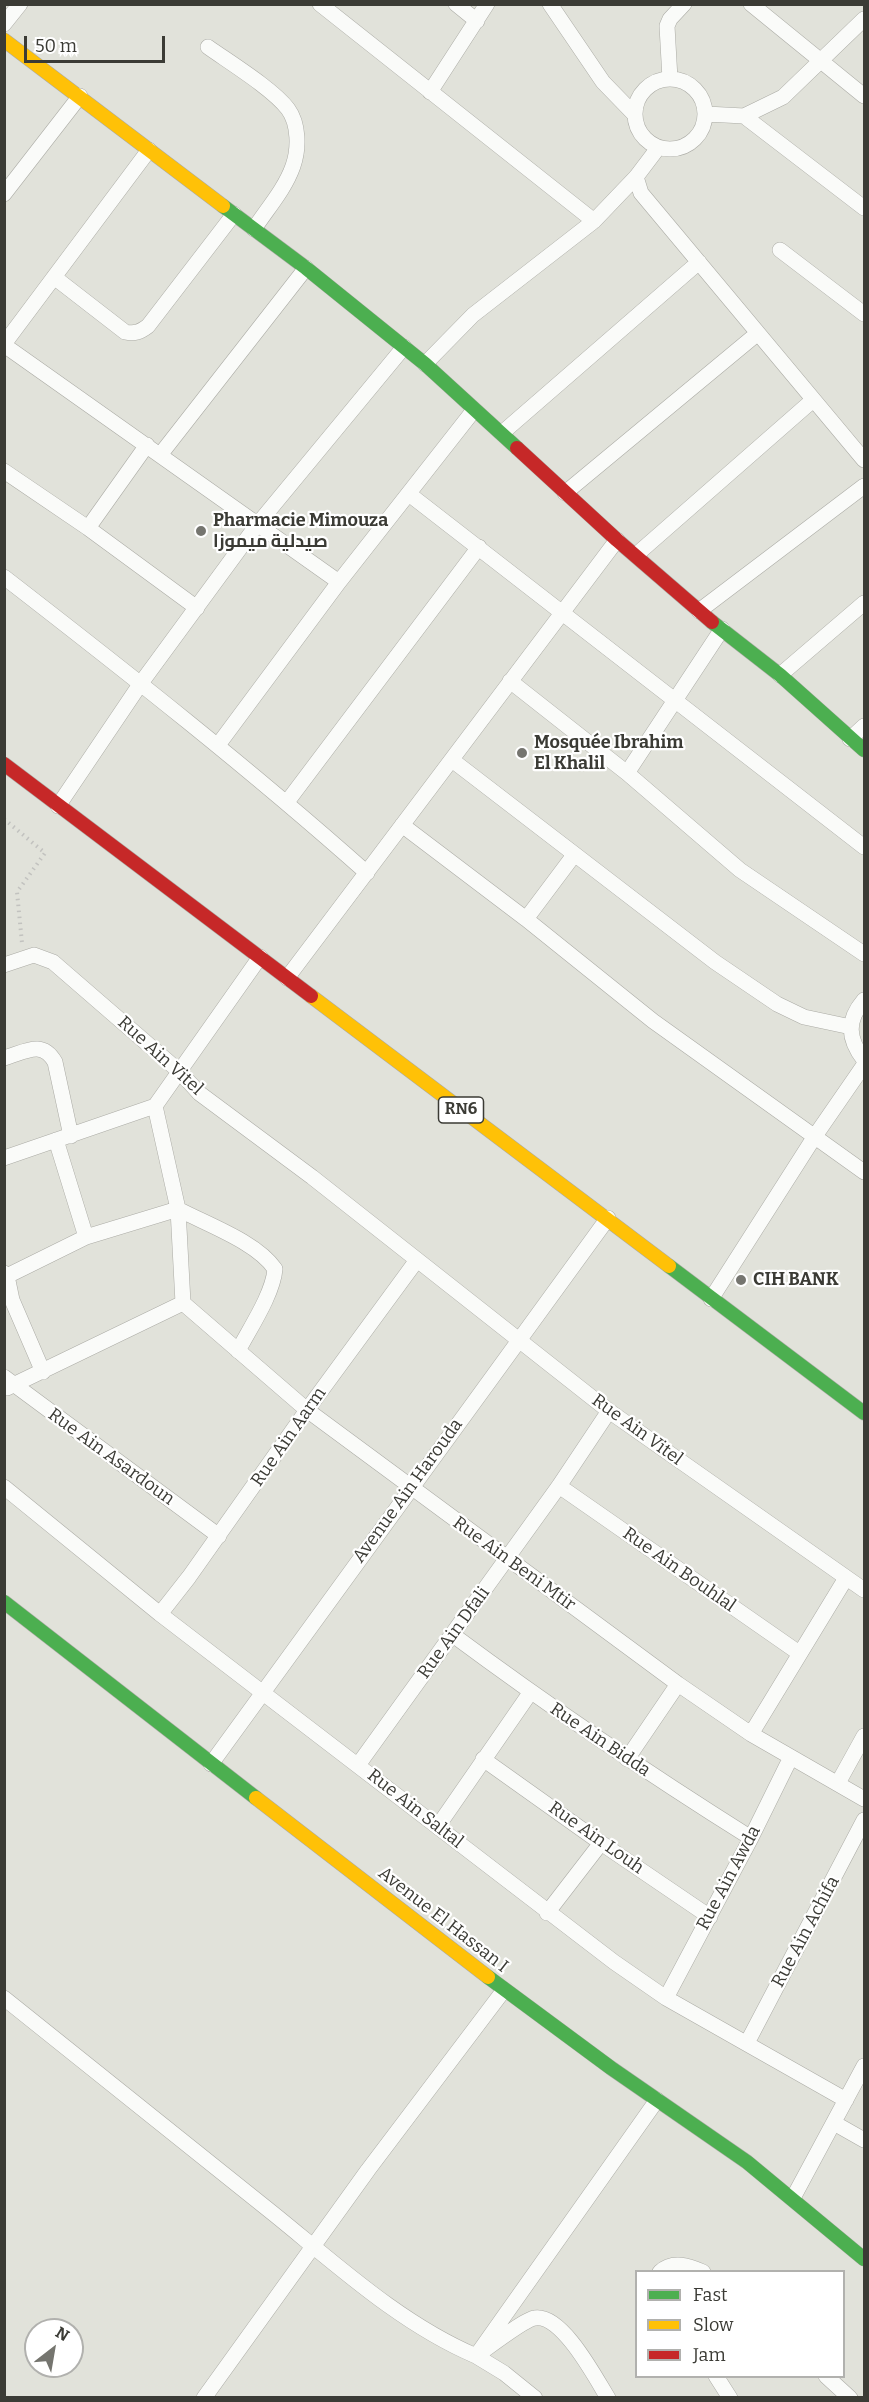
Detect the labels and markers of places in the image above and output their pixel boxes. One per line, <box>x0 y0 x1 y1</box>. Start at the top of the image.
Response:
place label: Pharmacie Mimouza صيدلية ميموزا <box>213 510 388 552</box>
marker: Pharmacie Mimouza صيدلية ميموزا <box>194 524 208 538</box>
place label: Mosquée Ibrahim El Khalil <box>534 732 683 774</box>
marker: Mosquée Ibrahim El Khalil <box>515 746 529 760</box>
place label: CIH BANK <box>753 1269 839 1291</box>
marker: CIH BANK <box>734 1273 748 1287</box>

